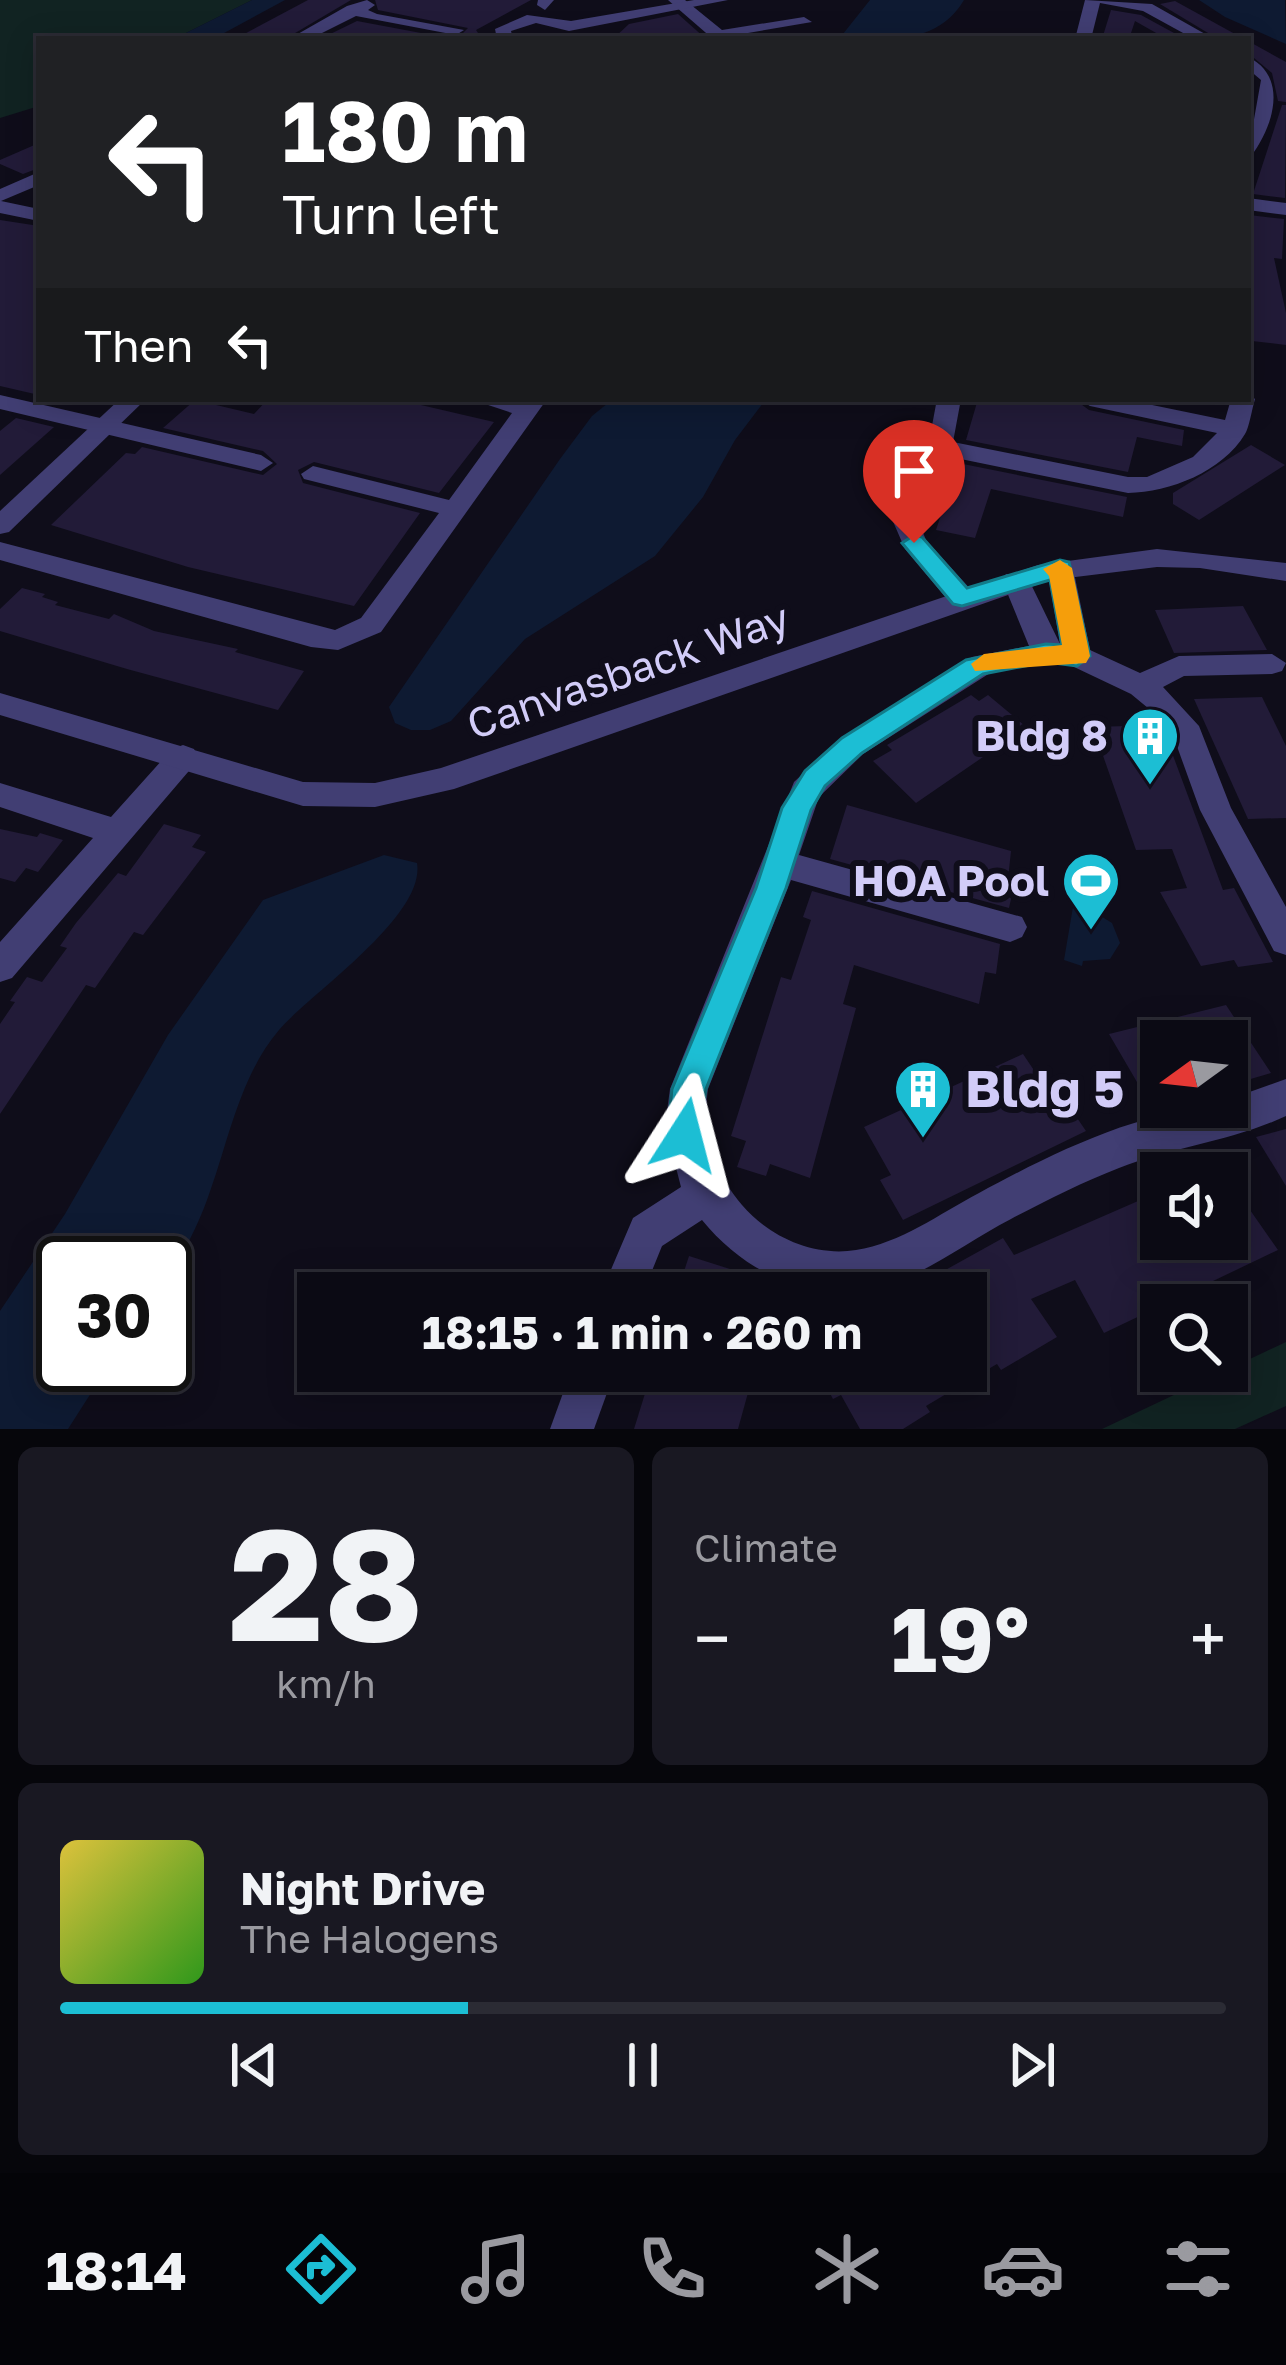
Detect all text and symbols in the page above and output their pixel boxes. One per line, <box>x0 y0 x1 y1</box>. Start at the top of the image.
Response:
text: 180 m <box>282 80 528 180</box>
icon: left <box>84 84 240 240</box>
text: Turn left <box>282 181 500 246</box>
icon: left <box>217 312 283 378</box>
text: Then <box>84 318 193 372</box>
pin <box>863 420 965 543</box>
icon: arrive <box>881 438 947 504</box>
street label: Canvasback Way <box>460 592 795 749</box>
building icon: Bldg 8 <box>1119 705 1181 787</box>
place label: Bldg 8 <box>975 710 1108 760</box>
sports icon: HOA Pool <box>1060 850 1122 932</box>
place label: HOA Pool <box>853 855 1049 905</box>
north arrow <box>1140 1020 1248 1128</box>
map controls <box>1140 1020 1248 1392</box>
place label: Bldg 5 <box>965 1057 1124 1118</box>
building icon: Bldg 5 <box>892 1058 954 1140</box>
position arrow <box>622 1072 748 1198</box>
button: sound <box>1140 1152 1248 1260</box>
speed limit sign: 30 <box>36 1236 192 1392</box>
button: search <box>1140 1284 1248 1392</box>
text: 18:15 · 1 min · 260 m <box>422 1305 862 1359</box>
text: 28 <box>229 1488 424 1675</box>
text: Climate <box>694 1524 838 1571</box>
text: 19° <box>891 1584 1029 1692</box>
text: − <box>694 1598 730 1678</box>
text: + <box>1190 1598 1226 1678</box>
text: km/h <box>276 1660 376 1707</box>
text: Night Drive <box>240 1861 485 1915</box>
text: The Halogens <box>240 1915 499 1962</box>
icon: previous <box>221 2032 287 2098</box>
icon: pause <box>610 2032 676 2098</box>
icon: next <box>999 2032 1065 2098</box>
icon: directions <box>279 2227 363 2311</box>
icon: music <box>454 2227 538 2311</box>
icon: phone <box>630 2227 714 2311</box>
icon: climate <box>805 2227 889 2311</box>
icon: car <box>981 2227 1065 2311</box>
icon: filters <box>1156 2227 1240 2311</box>
text: 18:14 <box>46 2237 187 2302</box>

